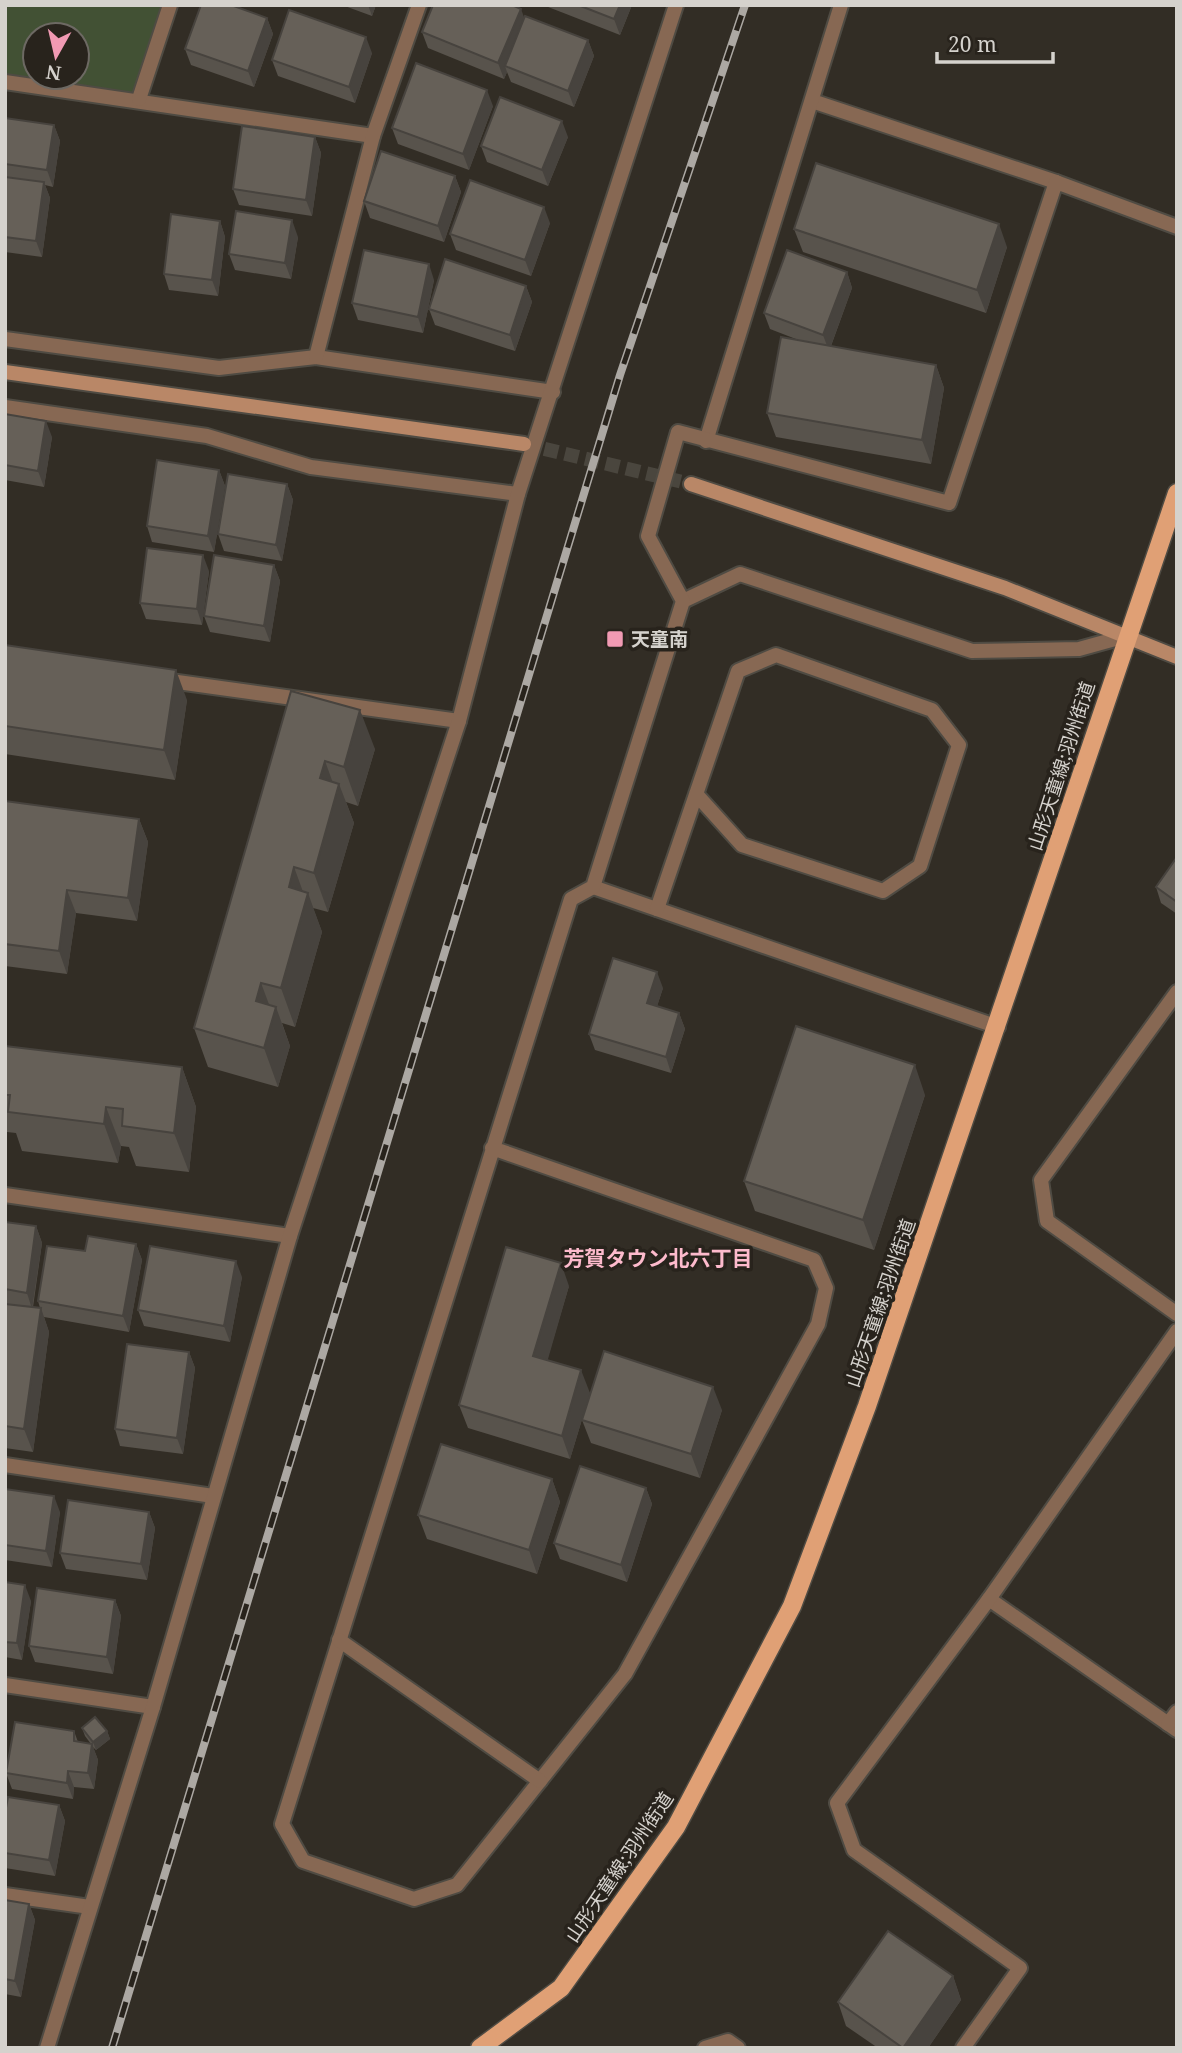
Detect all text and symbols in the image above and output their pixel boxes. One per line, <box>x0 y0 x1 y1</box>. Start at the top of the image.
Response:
north arrow <box>21 21 91 91</box>
scale bar <box>937 21 1052 65</box>
text: 20 m <box>948 30 997 58</box>
text: N <box>44 59 63 87</box>
place label: 天童南 <box>631 626 688 652</box>
marker: 天童南 <box>605 629 625 649</box>
street label: 山形天童線;羽州街道 <box>1021 678 1101 854</box>
street label: 山形天童線;羽州街道 <box>839 1215 921 1391</box>
district label: 芳賀タウン北六丁目 <box>564 1244 753 1272</box>
street label: 山形天童線;羽州街道 <box>559 1787 679 1947</box>

